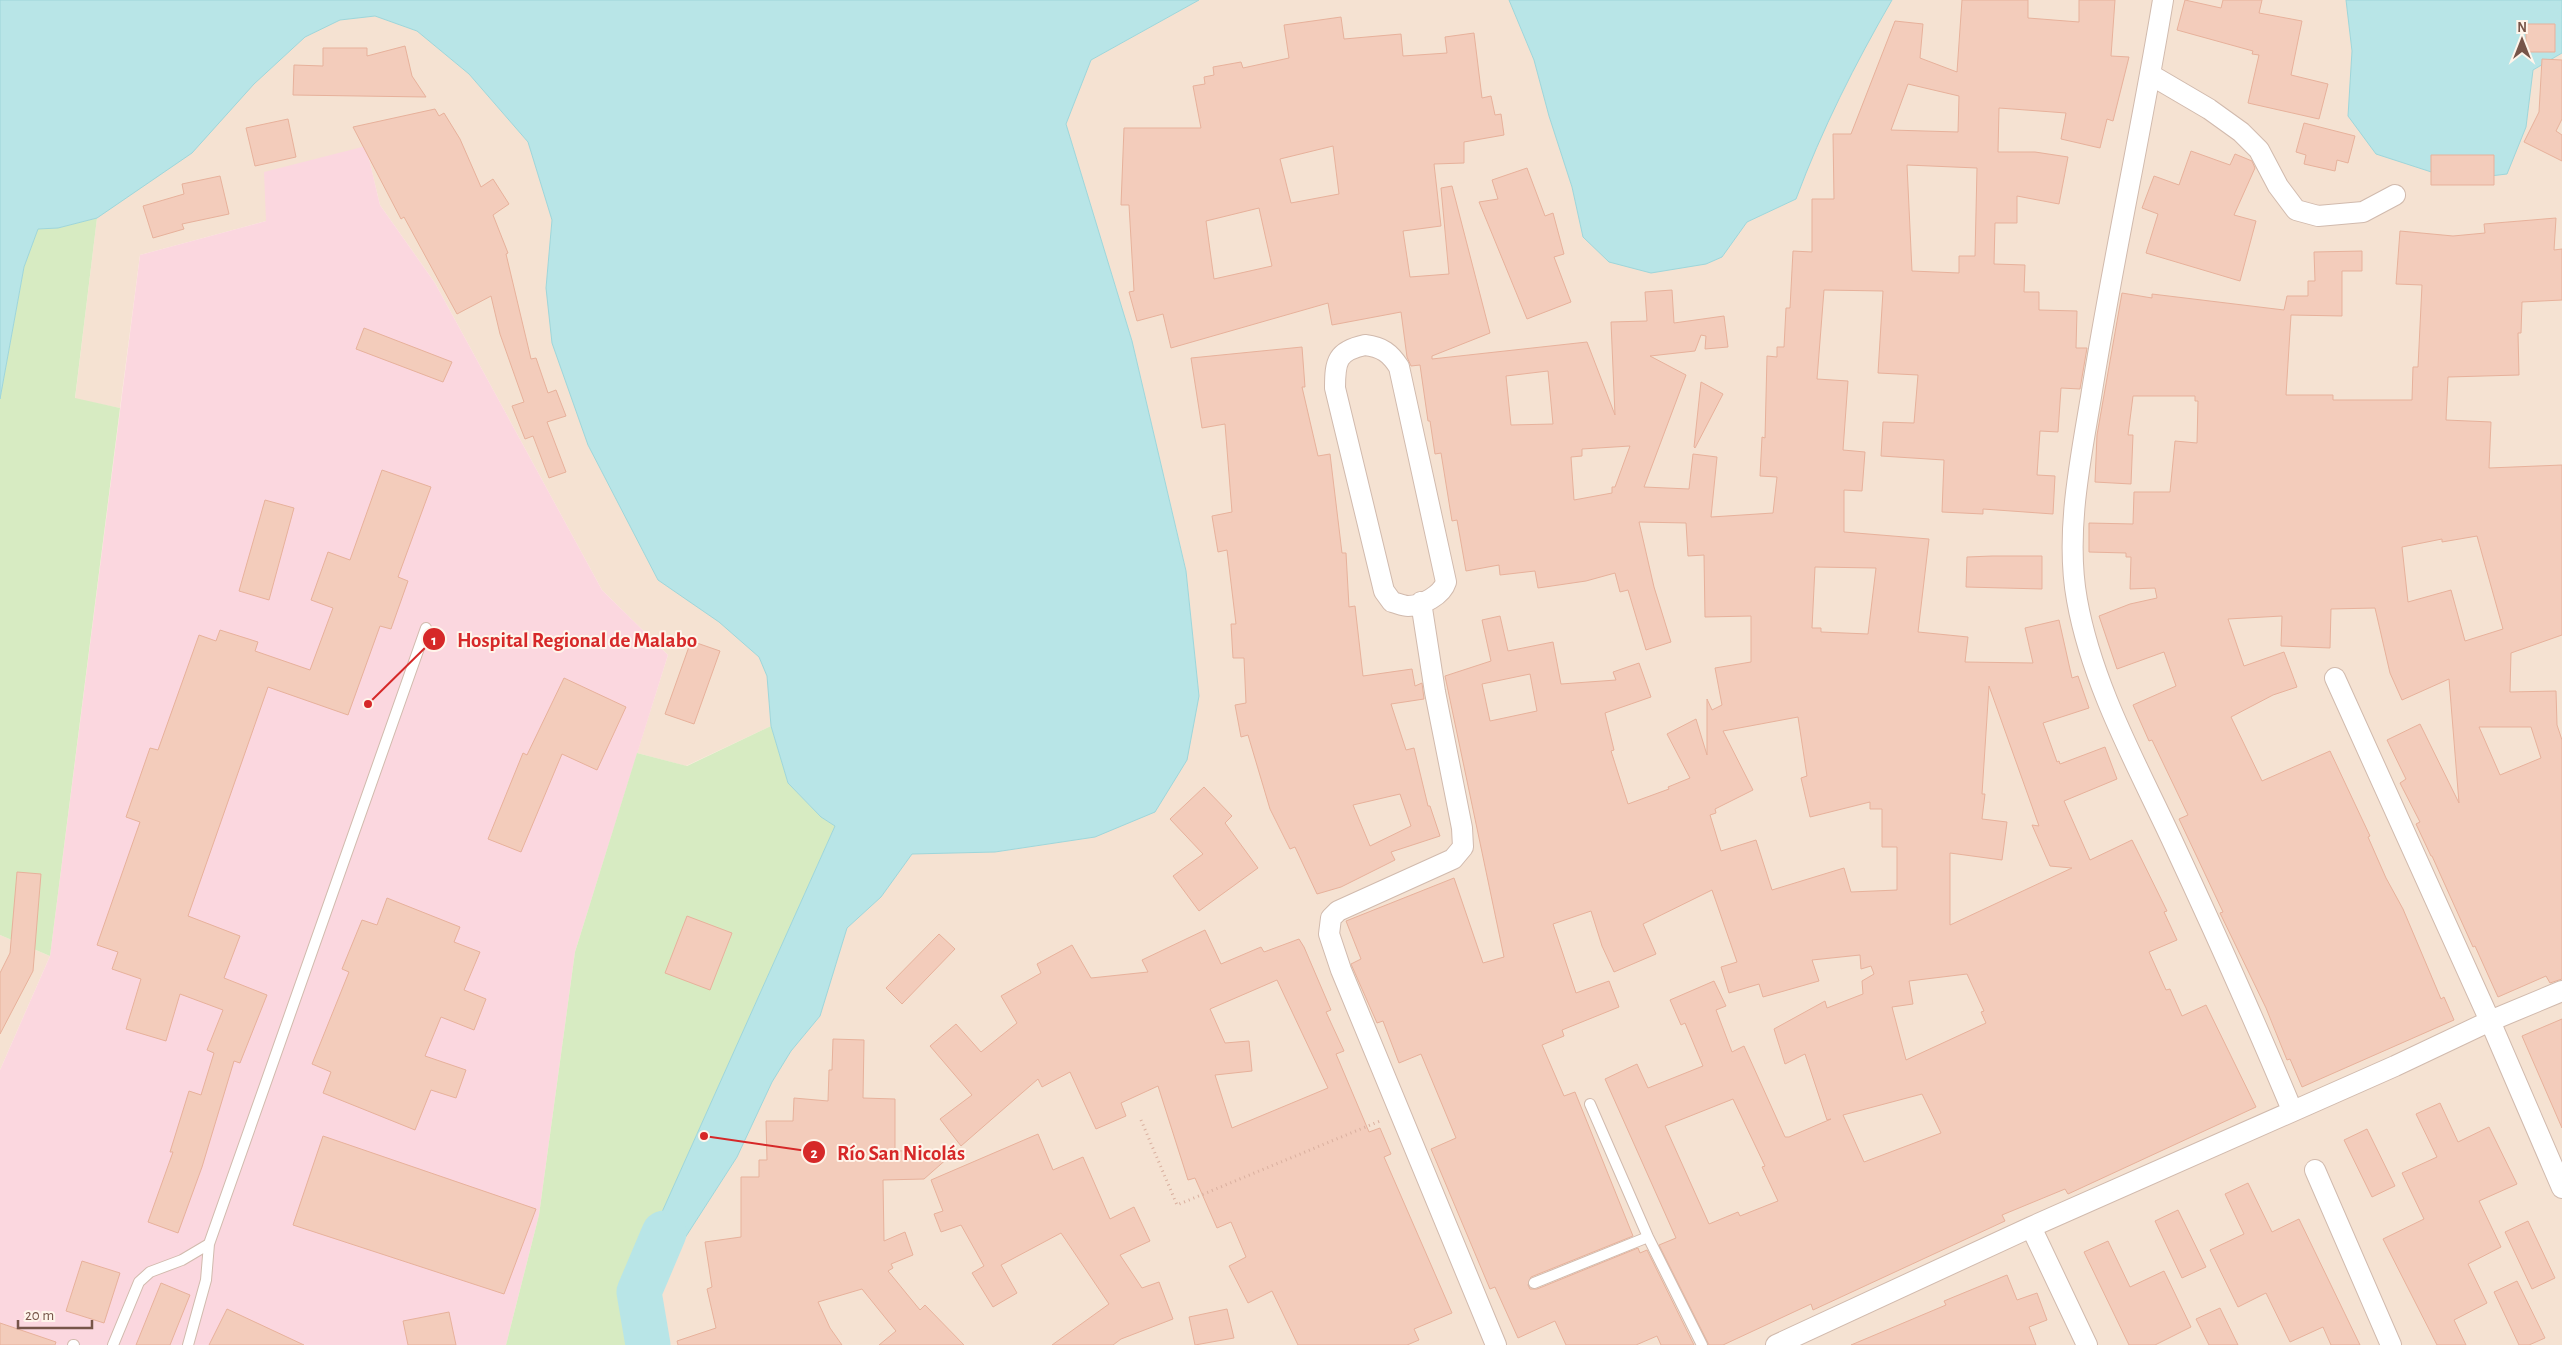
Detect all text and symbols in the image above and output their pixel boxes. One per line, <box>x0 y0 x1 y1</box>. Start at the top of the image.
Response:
north arrow <box>2497 15 2547 65</box>
text: N <box>2517 21 2527 35</box>
callout: Hospital Regional de Malabo <box>422 621 707 657</box>
text: Hospital Regional de Malabo <box>457 630 697 651</box>
text: 1 <box>431 633 437 648</box>
callout: Río San Nicolás <box>802 1134 975 1170</box>
text: Río San Nicolás <box>837 1143 965 1164</box>
text: 2 <box>810 1146 818 1161</box>
scale bar <box>18 1298 91 1330</box>
text: 20 m <box>25 1308 54 1323</box>

